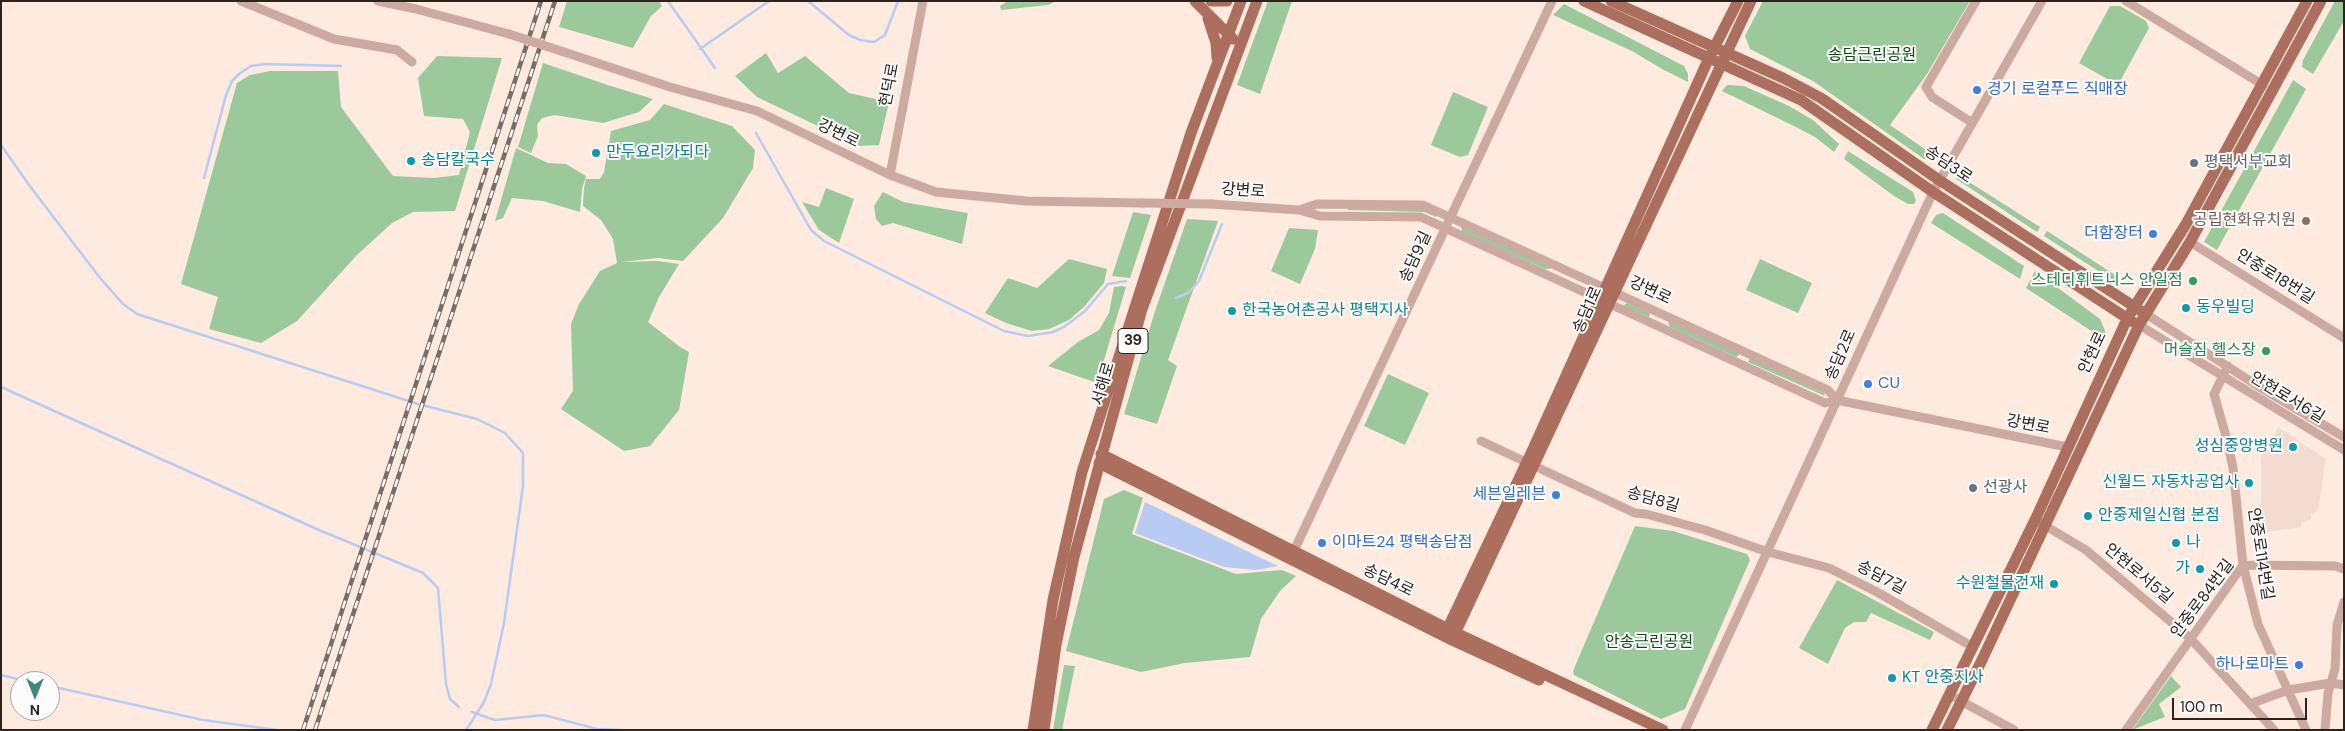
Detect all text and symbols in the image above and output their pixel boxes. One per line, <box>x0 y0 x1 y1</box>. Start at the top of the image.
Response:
park label: 송담근린공원 <box>1828 46 1916 66</box>
street label: 현덕로 <box>876 61 904 109</box>
place label: 경기 로컬푸드 직매장 <box>1987 80 2128 100</box>
marker: 경기 로컬푸드 직매장 <box>1971 84 1983 96</box>
street label: 강변로 <box>814 116 862 152</box>
street label: 송담3로 <box>1920 142 1976 188</box>
place label: 만두요리가되다 <box>606 143 709 163</box>
marker: 만두요리가되다 <box>590 147 602 159</box>
place label: 송담칼국수 <box>421 151 495 171</box>
place label: 평택서부교회 <box>2204 153 2292 173</box>
marker: 송담칼국수 <box>405 155 417 167</box>
marker: 평택서부교회 <box>2188 157 2200 169</box>
street label: 강변로 <box>1220 180 1266 202</box>
place label: 공립현화유치원 <box>2193 211 2296 231</box>
marker: 공립현화유치원 <box>2300 215 2312 227</box>
place label: 더함장터 <box>2084 224 2143 244</box>
street label: 송담9길 <box>1396 228 1436 286</box>
marker: 더함장터 <box>2147 228 2159 240</box>
street label: 안중로18번길 <box>2232 245 2318 309</box>
place label: 스테디휘트니스 안일점 <box>2032 271 2183 291</box>
street label: 강변로 <box>1626 273 1674 309</box>
marker: 스테디휘트니스 안일점 <box>2187 275 2199 287</box>
street label: 송담1로 <box>1569 284 1607 336</box>
place label: 동우빌딩 <box>2196 298 2255 318</box>
place label: 한국농어촌공사 평택지사 <box>1242 301 1408 321</box>
marker: 동우빌딩 <box>2180 302 2192 314</box>
marker: 한국농어촌공사 평택지사 <box>1226 305 1238 317</box>
street label: 송담2로 <box>1821 327 1861 383</box>
road number: 39 <box>1118 328 1148 354</box>
street label: 안현로 <box>2075 329 2111 377</box>
place label: 머슬짐 헬스장 <box>2163 341 2256 361</box>
marker: 머슬짐 헬스장 <box>2260 345 2272 357</box>
street label: 서해로 <box>1089 360 1119 408</box>
street label: 안현로서6길 <box>2246 368 2328 428</box>
place label: CU <box>1878 374 1900 394</box>
marker: CU <box>1862 378 1874 390</box>
street label: 강변로 <box>2004 411 2052 439</box>
place label: 성심중앙병원 <box>2195 437 2283 457</box>
marker: 성심중앙병원 <box>2287 441 2299 453</box>
place label: 신월드 자동차공업사 <box>2102 473 2239 493</box>
marker: 신월드 자동차공업사 <box>2243 477 2255 489</box>
place label: 선광사 <box>1983 478 2027 498</box>
marker: 선광사 <box>1967 482 1979 494</box>
street label: 송담8길 <box>1624 483 1682 517</box>
place label: 세븐일레븐 <box>1472 485 1546 505</box>
marker: 세븐일레븐 <box>1550 489 1562 501</box>
place label: 안중제일신협 본점 <box>2098 506 2220 526</box>
street label: 안중로114번길 <box>2243 506 2277 602</box>
marker: 안중제일신협 본점 <box>2082 510 2094 522</box>
place label: 이마트24 평택송담점 <box>1332 533 1473 553</box>
place label: 나 <box>2186 533 2201 553</box>
marker: 이마트24 평택송담점 <box>1316 537 1328 549</box>
marker: 나 <box>2170 537 2182 549</box>
street label: 안현로서5길 <box>2100 540 2176 608</box>
street label: 안중로84번길 <box>2167 556 2239 642</box>
street label: 송담7길 <box>1853 557 1909 599</box>
place label: 가 <box>2175 559 2190 579</box>
street label: 송담4로 <box>1360 561 1416 601</box>
marker: 가 <box>2194 563 2206 575</box>
place label: 수원철물건재 <box>1956 574 2044 594</box>
marker: 수원철물건재 <box>2048 578 2060 590</box>
park label: 안송근린공원 <box>1605 633 1693 653</box>
place label: 하나로마트 <box>2215 655 2289 675</box>
marker: 하나로마트 <box>2293 659 2305 671</box>
place label: KT 안중지사 <box>1902 668 1983 688</box>
north arrow <box>10 671 60 721</box>
marker: KT 안중지사 <box>1886 672 1898 684</box>
scale bar <box>2175 688 2310 720</box>
text: 100 m <box>2180 697 2223 717</box>
text: N <box>30 701 40 719</box>

